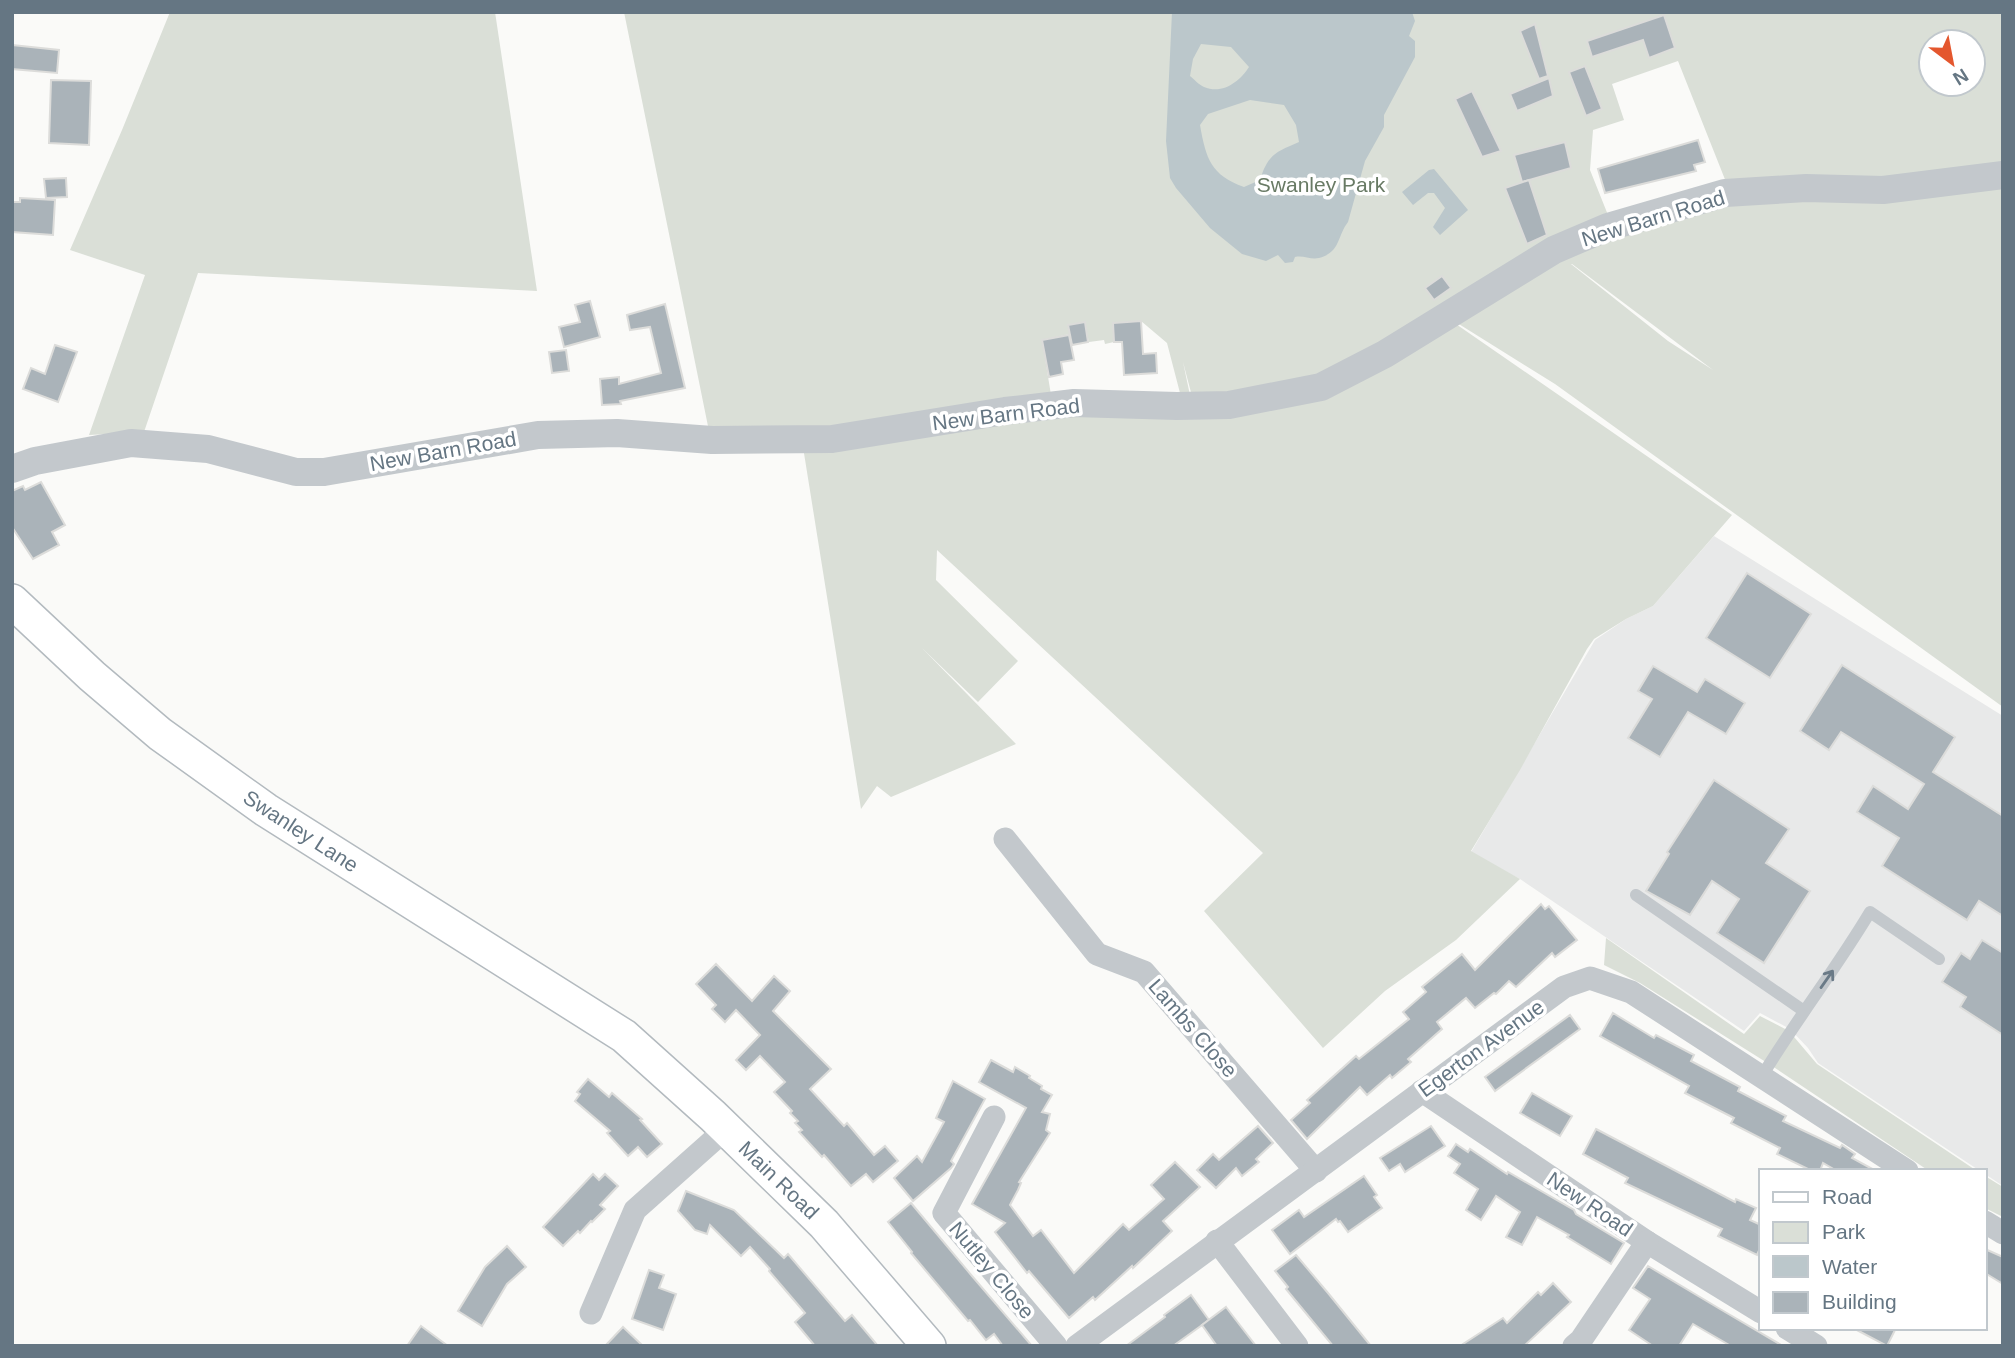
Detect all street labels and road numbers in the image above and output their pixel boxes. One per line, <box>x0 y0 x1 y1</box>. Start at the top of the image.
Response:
street label: New Barn Road <box>1579 185 1727 251</box>
street label: New Barn Road <box>931 394 1081 434</box>
street label: New Barn Road <box>368 427 518 475</box>
street label: Swanley Lane <box>239 785 363 877</box>
street label: Lambs Close <box>1144 974 1242 1082</box>
street label: Egerton Avenue <box>1414 995 1548 1101</box>
street label: Main Road <box>734 1136 824 1224</box>
street label: New Road <box>1543 1167 1637 1241</box>
street label: Nutley Close <box>945 1217 1039 1323</box>

